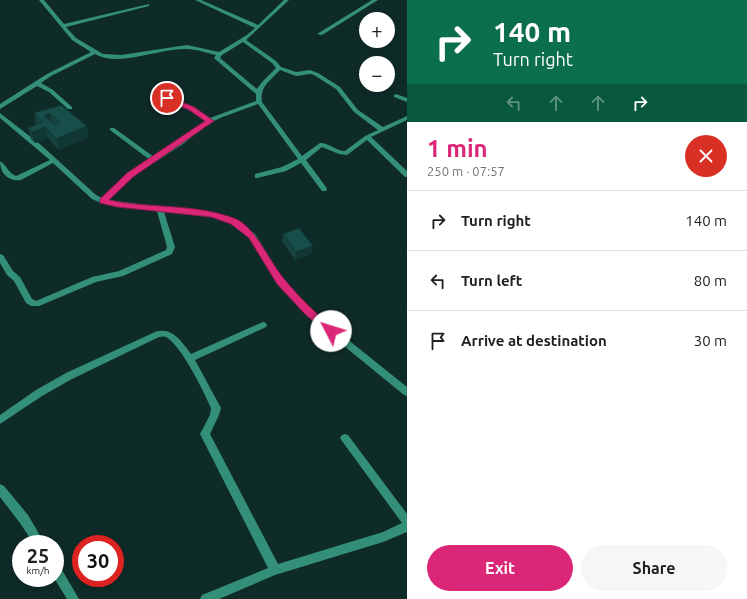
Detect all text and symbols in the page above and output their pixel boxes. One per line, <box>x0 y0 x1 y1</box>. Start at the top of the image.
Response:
map controls <box>359 12 395 92</box>
button: + <box>359 12 395 48</box>
icon: right <box>427 16 479 68</box>
text: 140 m <box>493 16 571 47</box>
text: Turn right <box>493 49 573 69</box>
button: − <box>359 56 395 92</box>
pin <box>150 81 184 115</box>
icon: arrive <box>156 87 178 109</box>
icon: left <box>503 92 525 114</box>
icon: ahead <box>545 92 567 114</box>
icon: ahead <box>587 92 609 114</box>
icon: right <box>629 92 651 114</box>
text: 1 min <box>427 135 488 162</box>
button: close <box>685 135 727 177</box>
text: 250 m · 07:57 <box>427 164 505 178</box>
icon: right <box>427 210 449 232</box>
text: Turn right <box>461 212 531 229</box>
text: 140 m <box>685 212 727 229</box>
icon: left <box>427 270 449 292</box>
text: Turn left <box>461 272 522 289</box>
text: 80 m <box>694 272 727 289</box>
position arrow <box>310 310 352 352</box>
icon: arrive <box>427 330 449 352</box>
text: Arrive at destination <box>461 332 607 349</box>
text: 30 m <box>694 332 727 349</box>
speed limit sign: 30 <box>72 535 124 587</box>
text: 25 <box>27 544 49 567</box>
button: Exit <box>427 545 573 591</box>
button: Share <box>581 545 727 591</box>
text: km/h <box>26 565 50 576</box>

